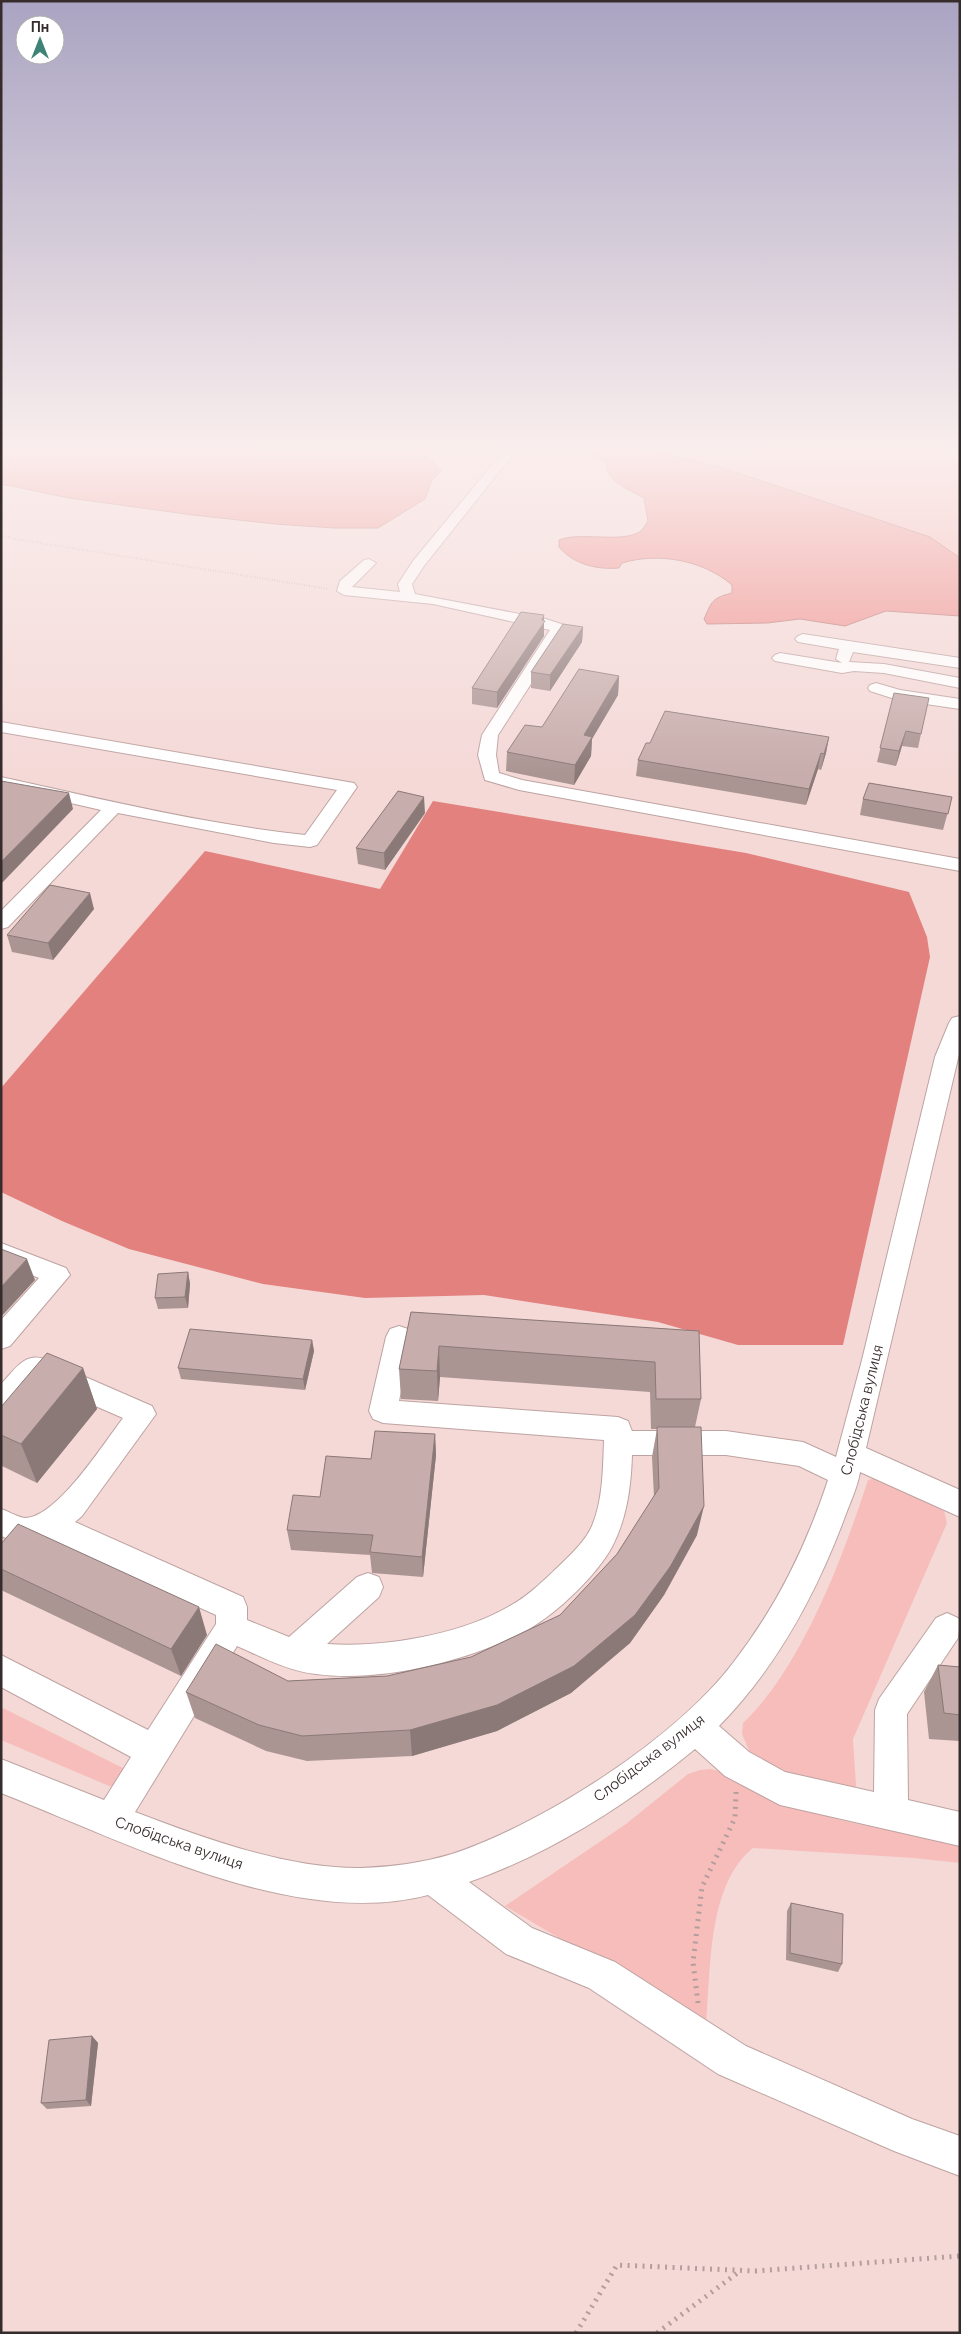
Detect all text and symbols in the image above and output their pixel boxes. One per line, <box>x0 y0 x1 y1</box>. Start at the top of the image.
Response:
north arrow <box>15 15 65 65</box>
text: Пн <box>31 19 49 35</box>
street label: Слобідська вулиця <box>837 1343 887 1477</box>
street label: Слобідська вулиця <box>590 1710 708 1806</box>
street label: Слобідська вулиця <box>113 1813 245 1873</box>

